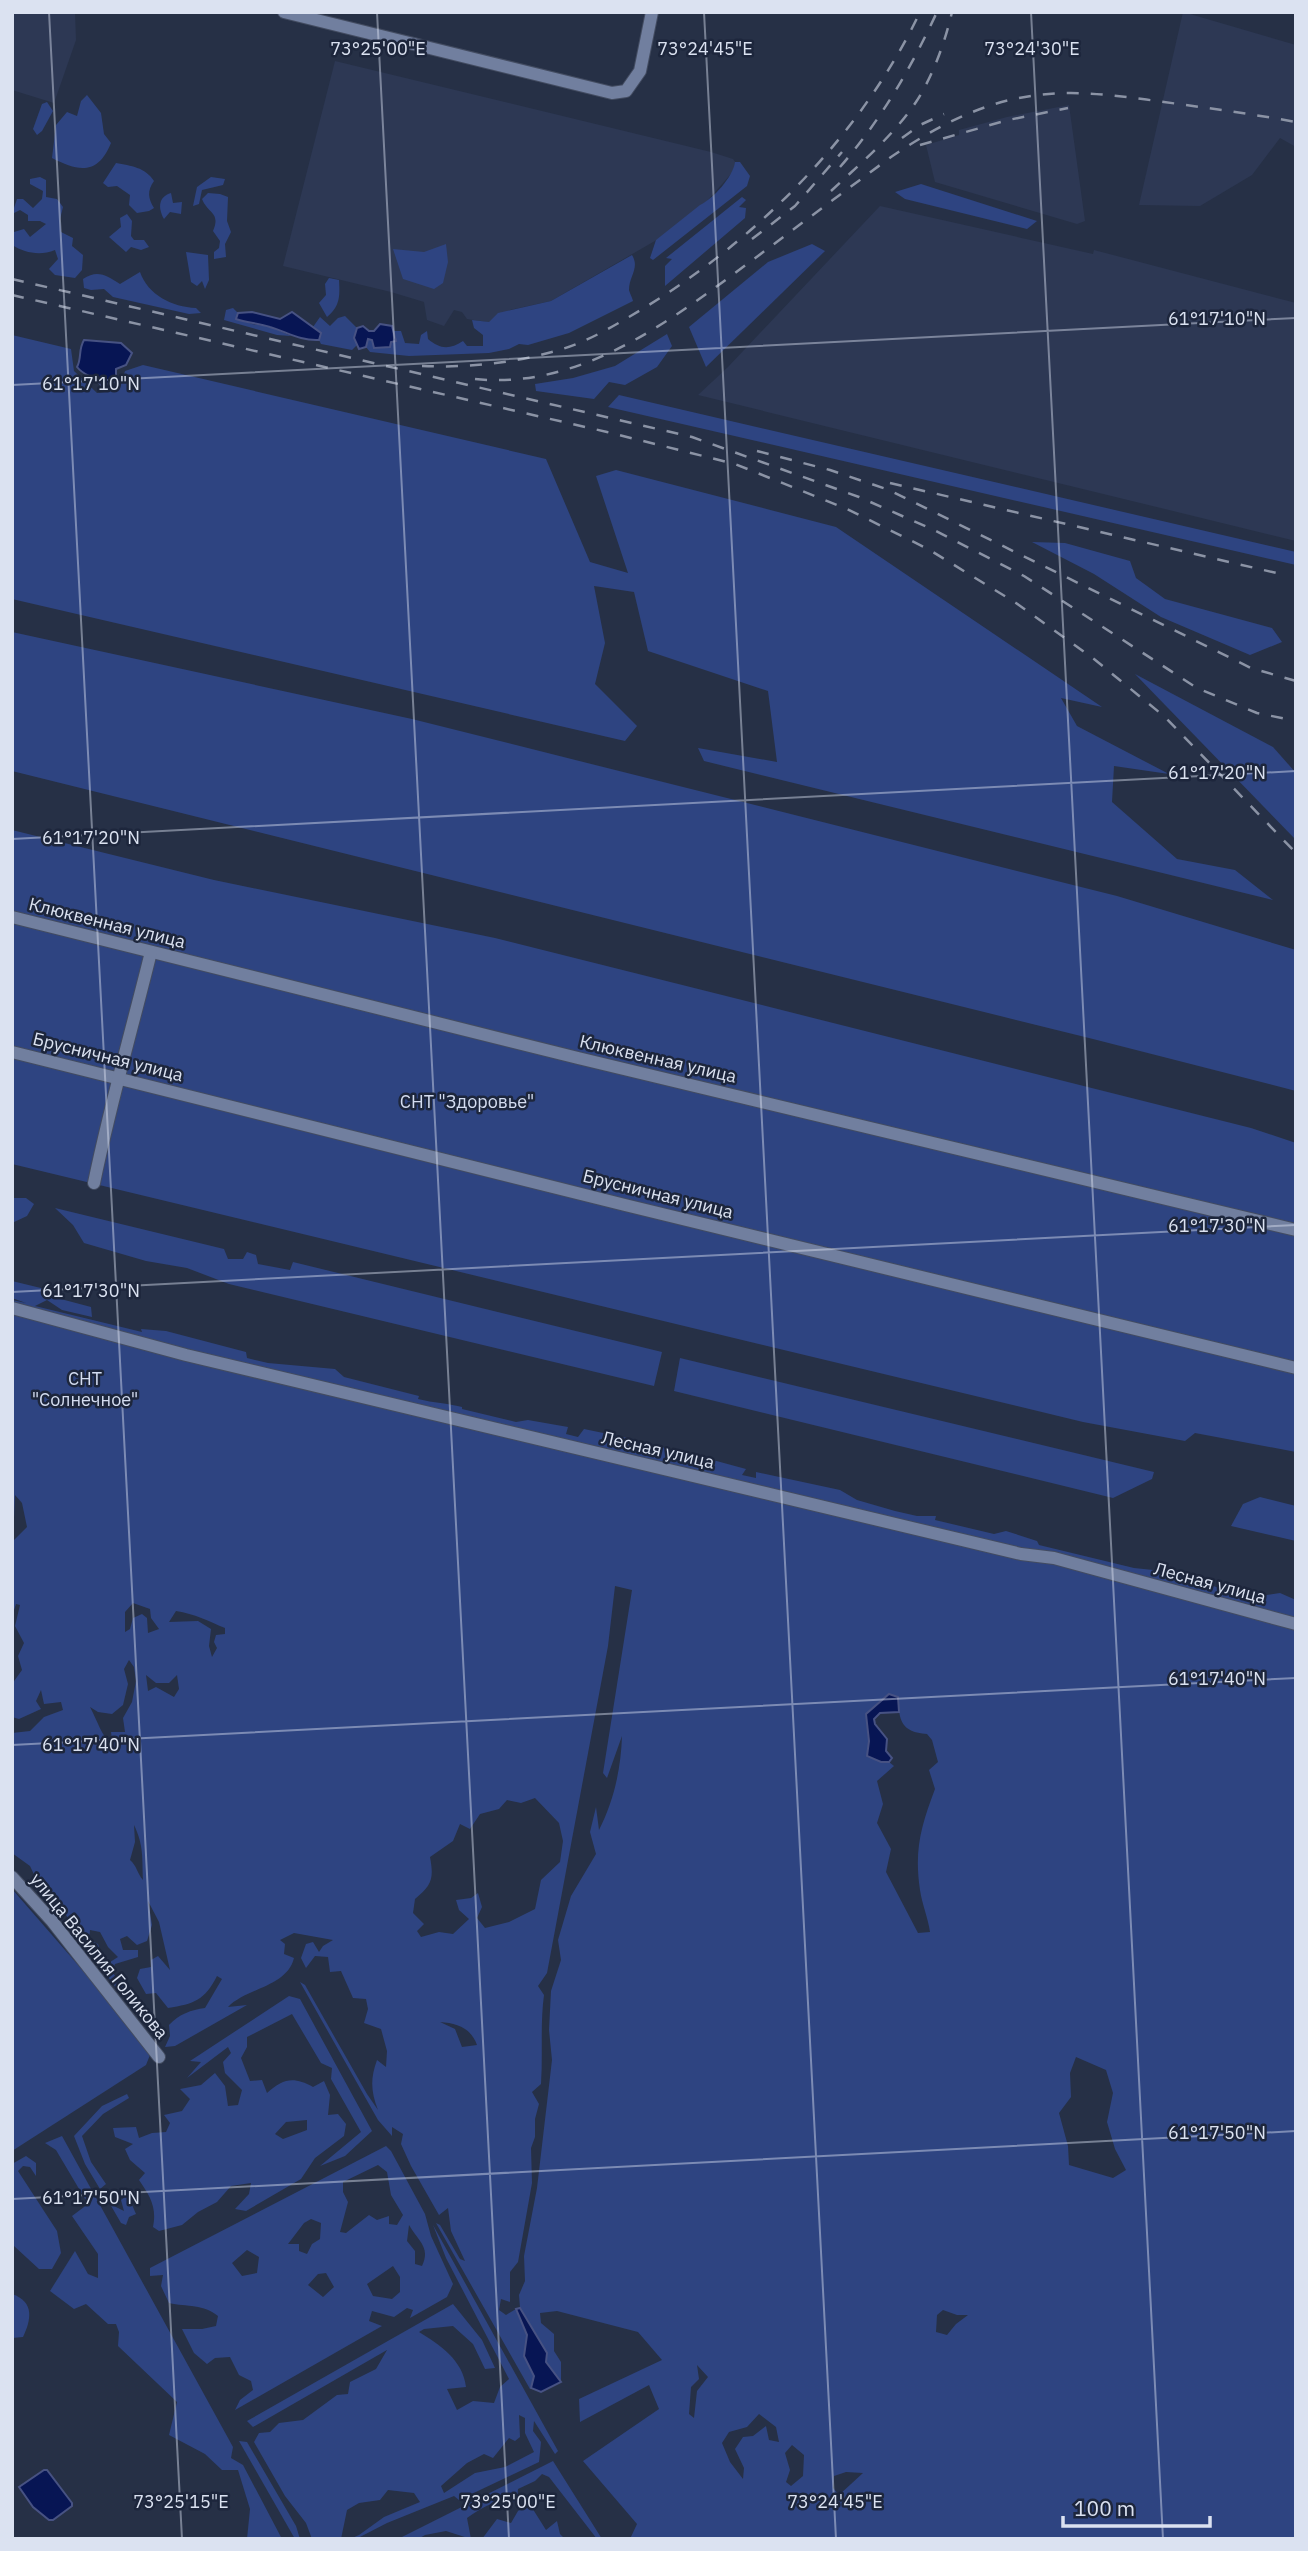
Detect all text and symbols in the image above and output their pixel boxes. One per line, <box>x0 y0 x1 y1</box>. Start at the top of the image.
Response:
text: 73°25'00"E <box>330 37 426 60</box>
text: 73°24'45"E <box>657 37 753 60</box>
text: 73°24'30"E <box>984 37 1080 60</box>
text: 61°17'10"N <box>1168 307 1266 330</box>
text: 61°17'10"N <box>42 372 140 395</box>
text: 61°17'20"N <box>1168 761 1266 784</box>
text: 61°17'20"N <box>42 826 140 849</box>
street label: Клюквенная улица <box>26 892 188 953</box>
street label: Брусничная улица <box>30 1027 186 1086</box>
street label: Клюквенная улица <box>577 1029 739 1088</box>
park label: СНТ "Здоровье" <box>400 1090 534 1113</box>
street label: Брусничная улица <box>580 1164 736 1223</box>
text: 61°17'30"N <box>1168 1214 1266 1237</box>
text: 61°17'30"N <box>42 1279 140 1302</box>
park label: СНТ "Солнечное" <box>32 1367 138 1411</box>
street label: Лесная улица <box>599 1425 717 1474</box>
street label: Лесная улица <box>1152 1557 1269 1609</box>
text: 61°17'40"N <box>1168 1667 1266 1690</box>
text: 61°17'40"N <box>42 1733 140 1756</box>
street label: улица Василия Голикова <box>25 1868 174 2044</box>
text: 61°17'50"N <box>1168 2121 1266 2144</box>
text: 61°17'50"N <box>42 2186 140 2209</box>
scale bar <box>1063 2484 1210 2528</box>
text: 73°25'15"E <box>133 2490 229 2513</box>
text: 73°25'00"E <box>460 2490 556 2513</box>
text: 73°24'45"E <box>787 2490 883 2513</box>
text: 100 m <box>1074 2494 1135 2522</box>

